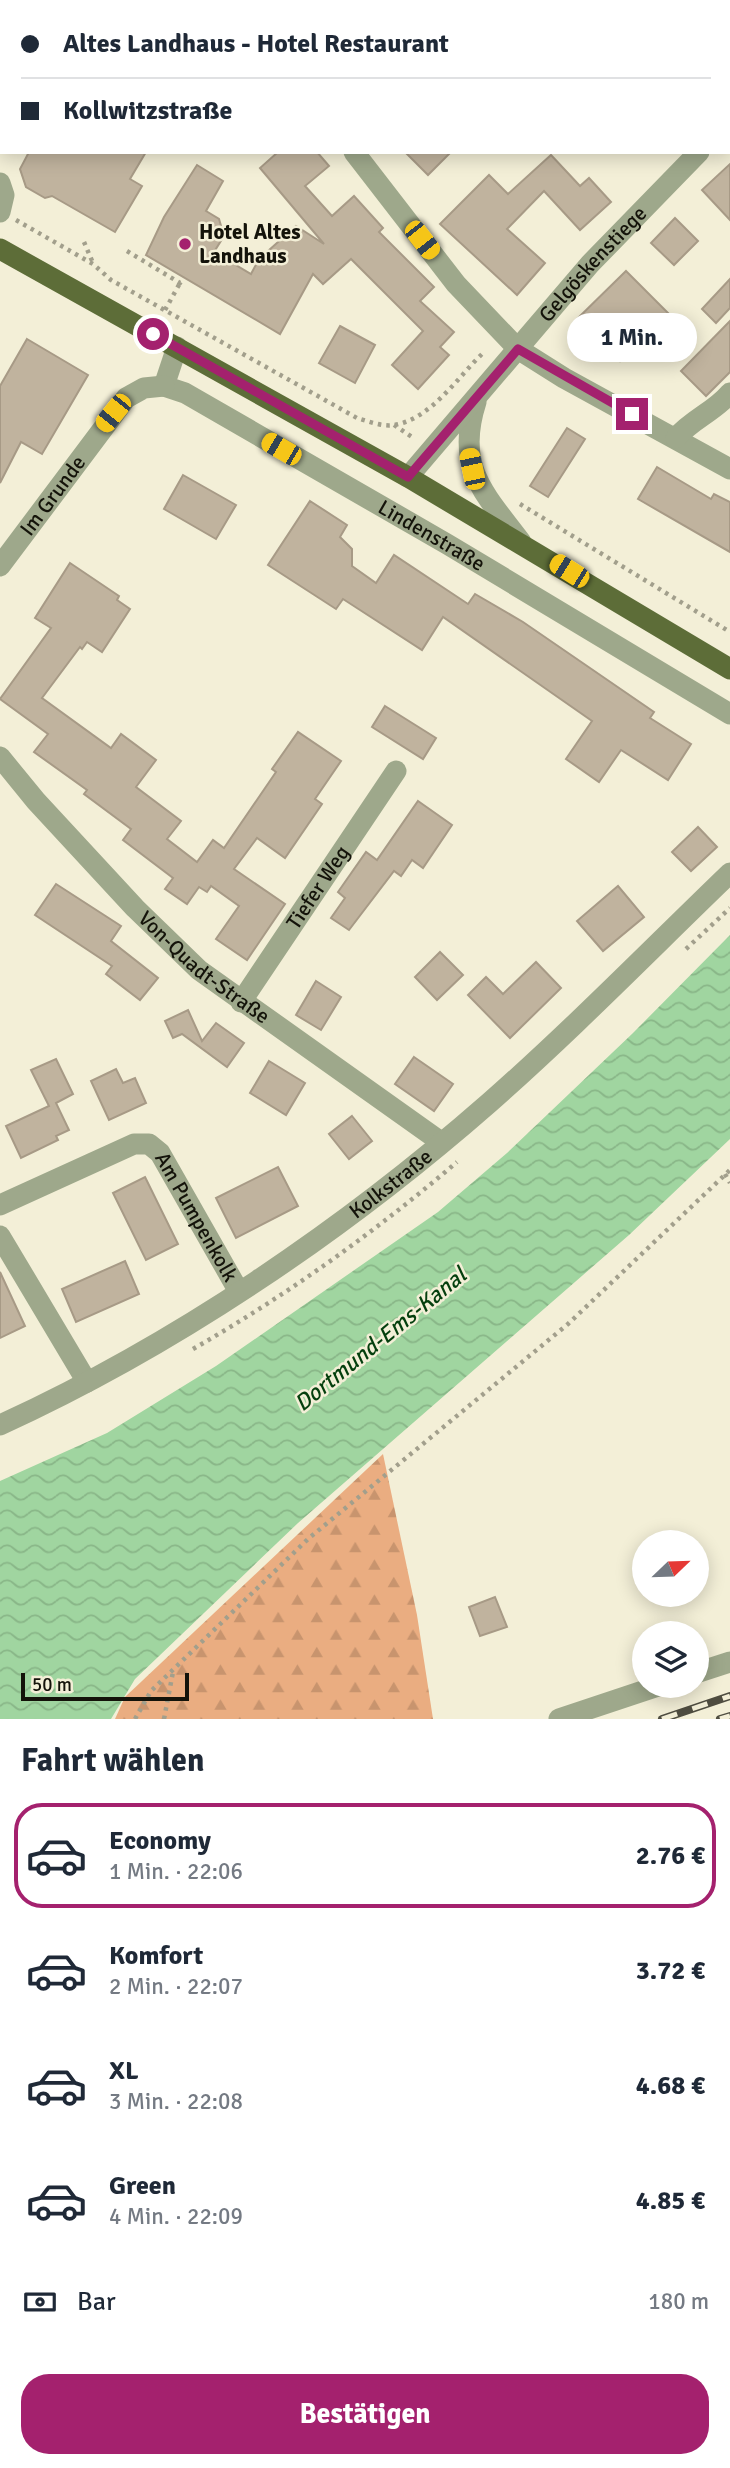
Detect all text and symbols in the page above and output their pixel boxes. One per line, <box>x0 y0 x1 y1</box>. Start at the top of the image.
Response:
text: Altes Landhaus - Hotel Restaurant <box>63 28 449 60</box>
text: Kollwitzstraße <box>63 95 232 127</box>
street label: Gelgöskenstiege <box>533 201 652 327</box>
car <box>401 217 444 263</box>
place label: Hotel Altes Landhaus <box>199 219 301 269</box>
marker: Hotel Altes Landhaus <box>177 236 193 252</box>
callout: 1 Min. <box>567 312 697 362</box>
route start <box>137 318 169 350</box>
text: 1 Min. <box>601 323 663 352</box>
car <box>92 390 135 436</box>
route end <box>616 398 648 430</box>
car <box>258 429 305 469</box>
car <box>458 446 487 492</box>
street label: Im Grunde <box>14 450 91 541</box>
street label: Lindenstraße <box>374 494 490 577</box>
car <box>546 551 593 591</box>
street label: Tiefer Weg <box>281 841 355 934</box>
street label: Von-Quadt-Straße <box>133 905 275 1029</box>
street label: Kolkstraße <box>344 1143 437 1224</box>
street label: Am Pumpenkolk <box>149 1147 244 1287</box>
water label: Dortmund-Ems-Kanal <box>288 1260 474 1418</box>
north arrow <box>632 1530 709 1606</box>
map controls <box>632 1530 709 1698</box>
button: layers <box>632 1621 709 1698</box>
scale bar <box>21 1670 189 1702</box>
text: 50 m <box>32 1673 72 1697</box>
text: Fahrt wählen <box>21 1741 205 1780</box>
icon: car <box>25 1824 88 1887</box>
text: Economy <box>109 1825 211 1857</box>
text: 2.76 € <box>636 1840 705 1872</box>
text: 1 Min. · 22:06 <box>109 1857 243 1886</box>
icon: car <box>25 1939 88 2002</box>
text: Komfort <box>109 1940 203 1972</box>
text: 3.72 € <box>636 1955 705 1987</box>
text: 2 Min. · 22:07 <box>109 1972 243 2001</box>
icon: car <box>25 2054 88 2117</box>
text: XL <box>109 2055 139 2087</box>
text: 4.68 € <box>636 2070 705 2102</box>
text: 3 Min. · 22:08 <box>109 2087 243 2116</box>
icon: car <box>25 2169 88 2232</box>
text: Green <box>109 2170 176 2202</box>
text: 4.85 € <box>636 2185 705 2217</box>
text: 4 Min. · 22:09 <box>109 2202 243 2231</box>
icon: cash <box>21 2283 59 2321</box>
text: Bar <box>77 2286 115 2318</box>
text: 180 m <box>648 2287 709 2316</box>
button: Bestätigen <box>21 2374 709 2454</box>

